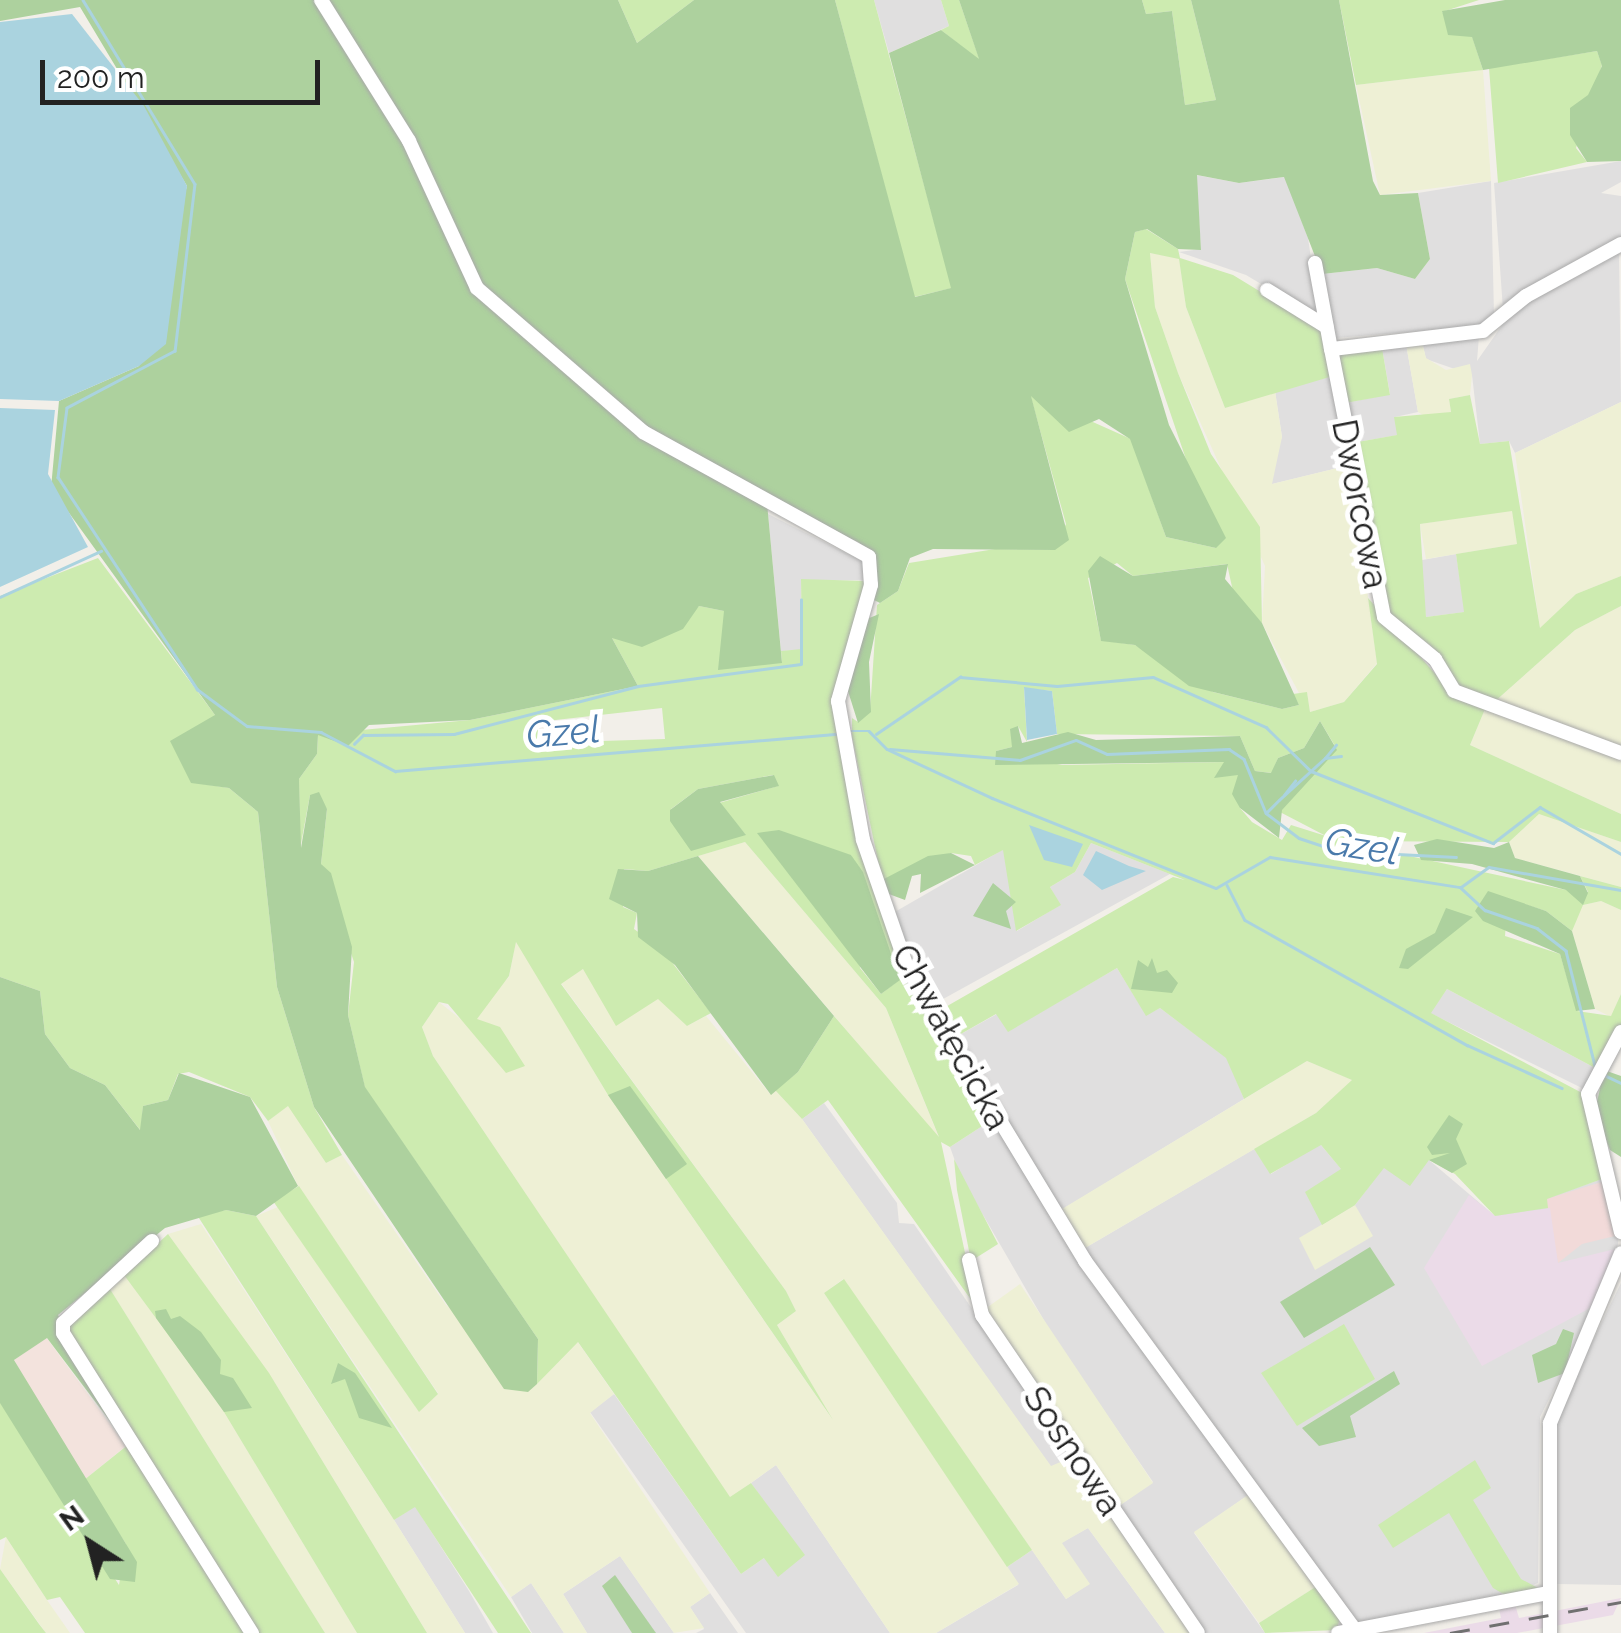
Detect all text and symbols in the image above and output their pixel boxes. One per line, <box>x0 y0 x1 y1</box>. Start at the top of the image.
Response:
scale bar <box>45 40 325 102</box>
text: 200 m <box>57 60 145 95</box>
street label: Dworcowa <box>1323 416 1397 592</box>
water label: Gzel <box>524 706 602 758</box>
water label: Gzel <box>1322 818 1402 874</box>
street label: Chwałęcicka <box>883 937 1019 1137</box>
street label: Sosnowa <box>1015 1378 1131 1524</box>
north arrow <box>40 1493 140 1593</box>
text: N <box>54 1499 90 1538</box>

